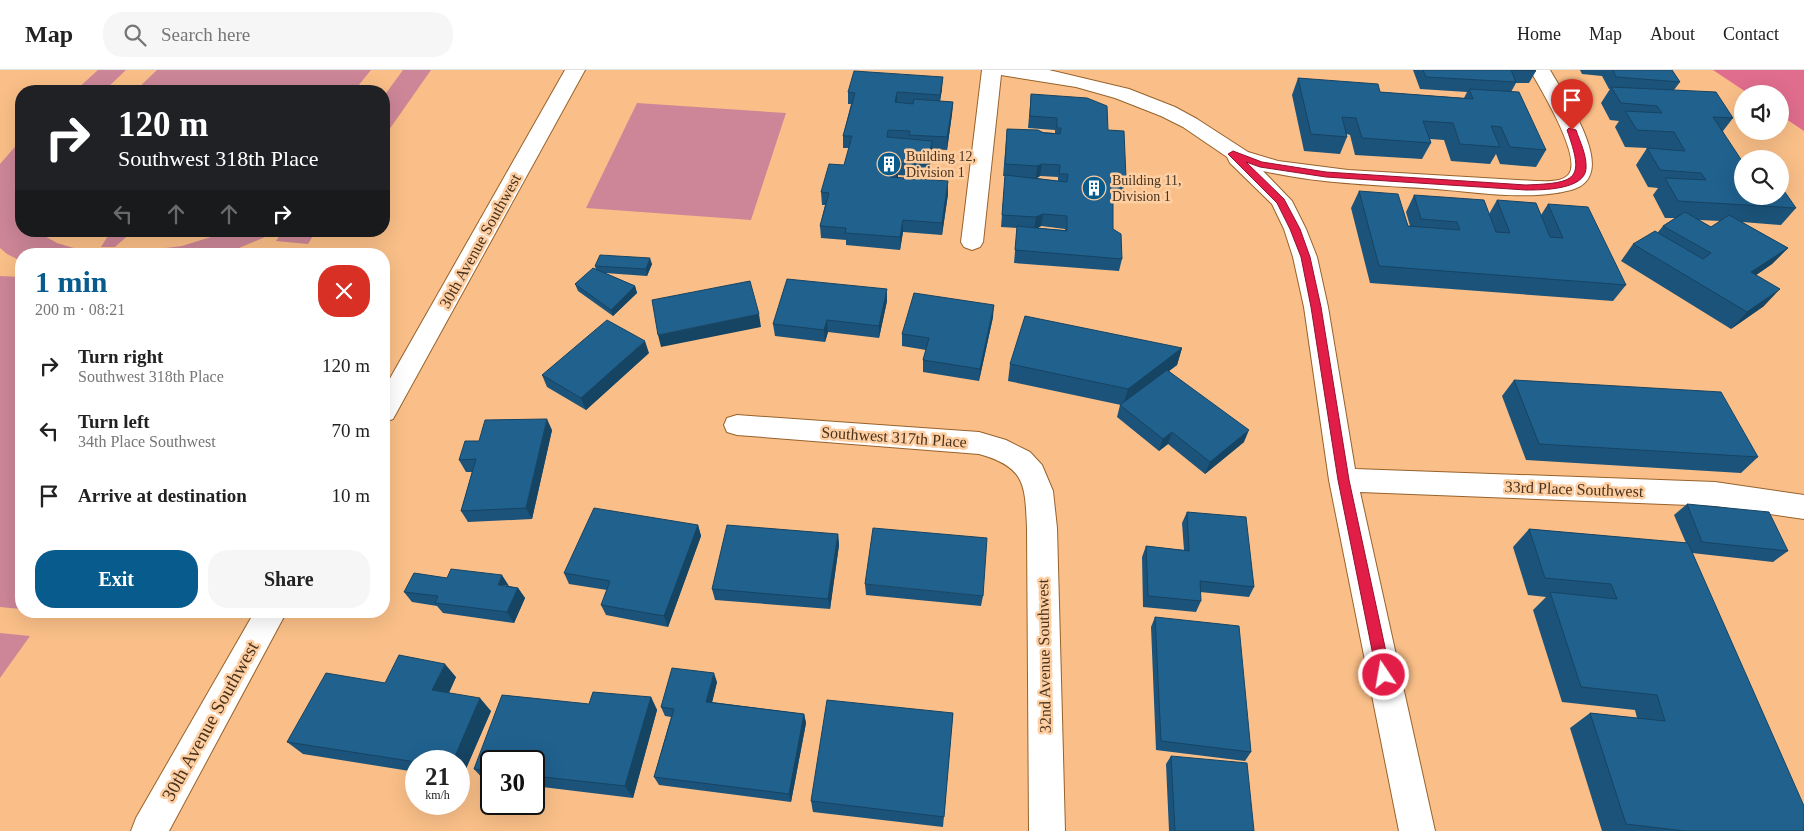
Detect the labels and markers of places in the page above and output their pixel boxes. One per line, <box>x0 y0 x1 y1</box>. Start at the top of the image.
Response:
pin <box>1551 79 1593 130</box>
place label: Building 12, Division 1 <box>906 149 976 180</box>
building icon: Building 12, Division 1 <box>876 151 902 177</box>
place label: Building 11, Division 1 <box>1112 173 1182 204</box>
building icon: Building 11, Division 1 <box>1081 175 1107 201</box>

